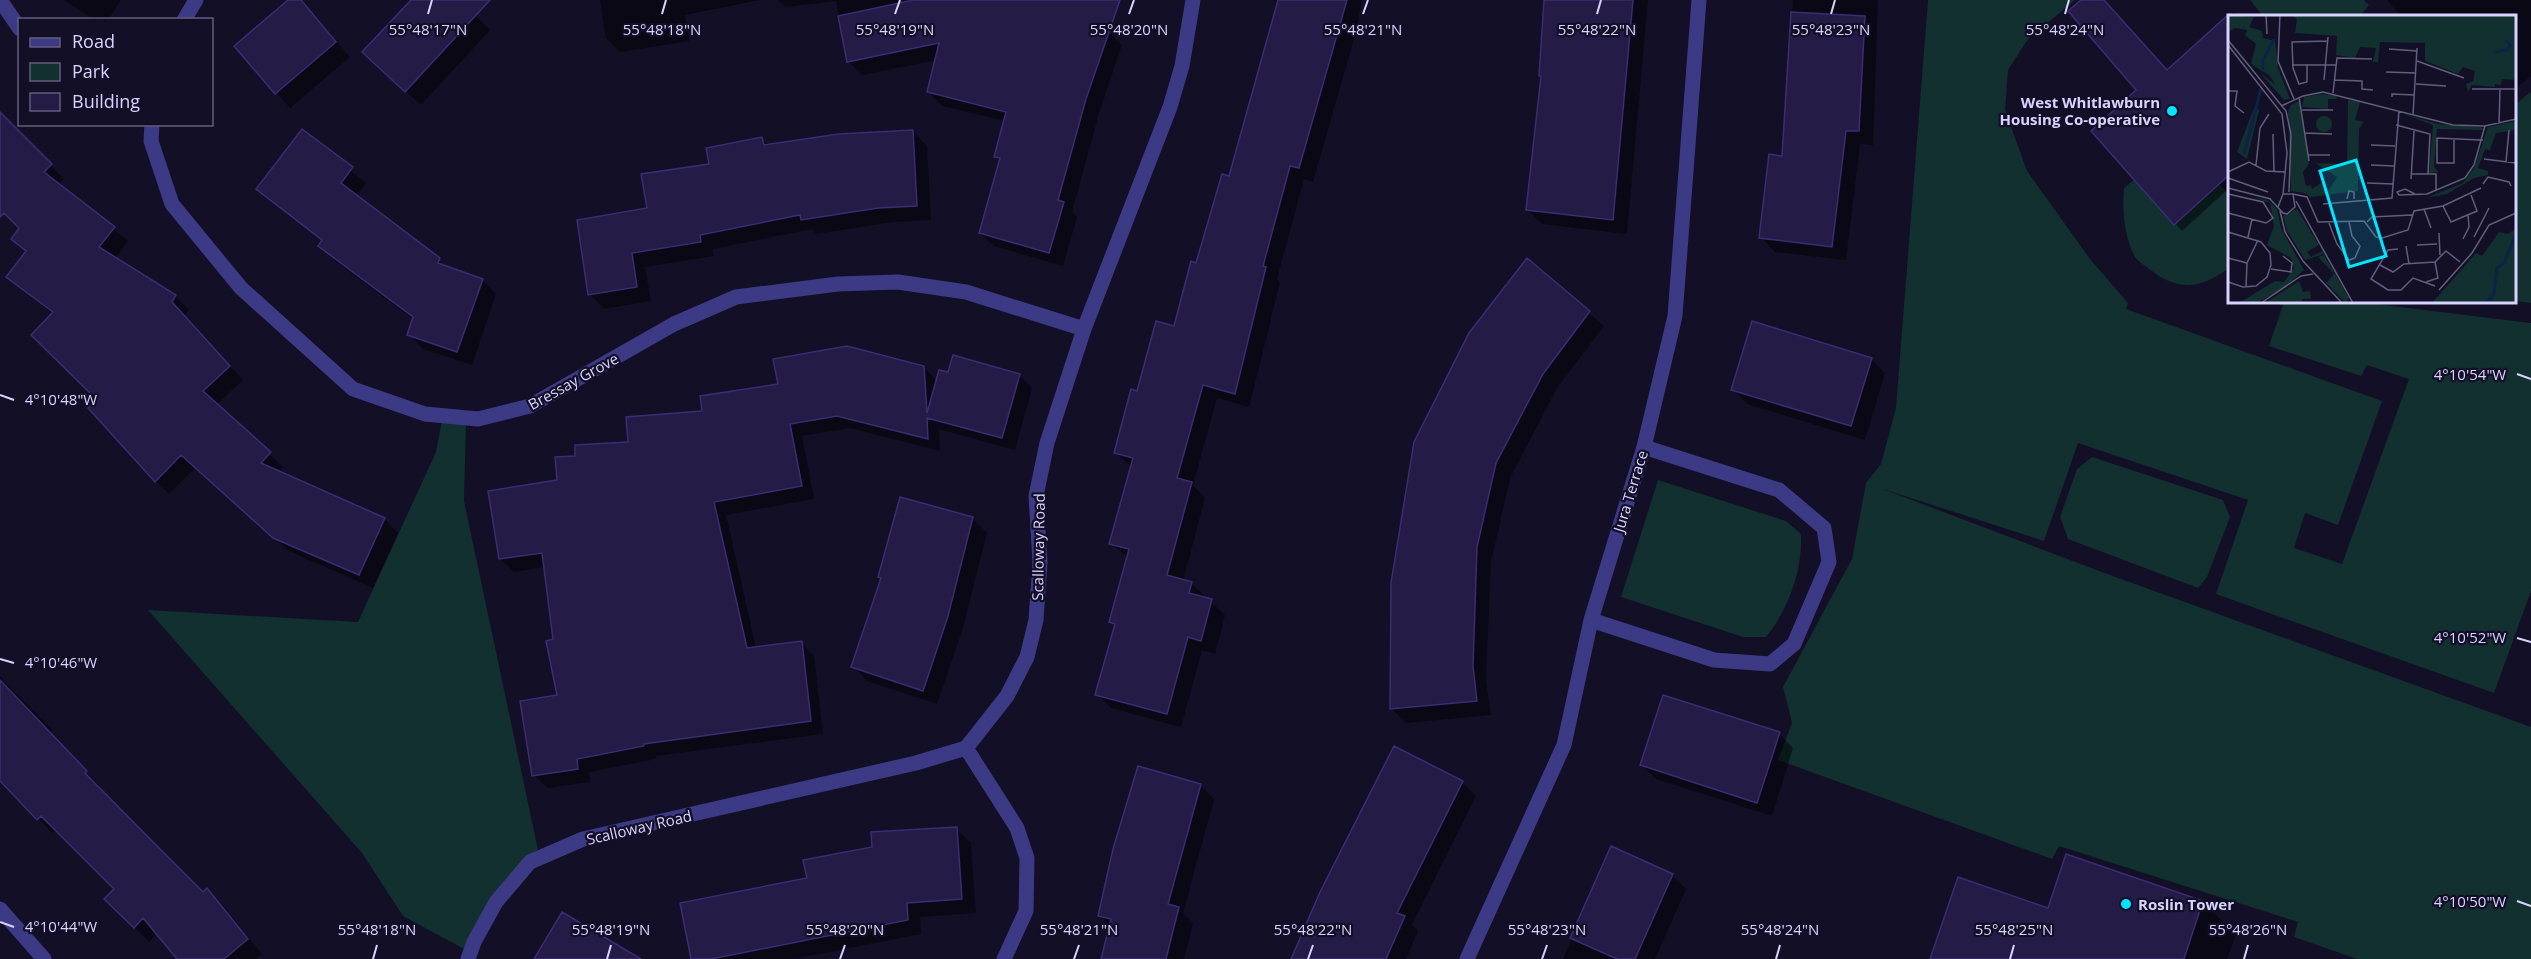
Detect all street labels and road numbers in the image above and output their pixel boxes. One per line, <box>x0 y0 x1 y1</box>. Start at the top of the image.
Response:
street label: Bressay Grove <box>524 348 622 414</box>
street label: Jura Terrace <box>1608 448 1652 536</box>
street label: Scalloway Road <box>1027 493 1049 601</box>
street label: Scalloway Road <box>584 805 694 849</box>

